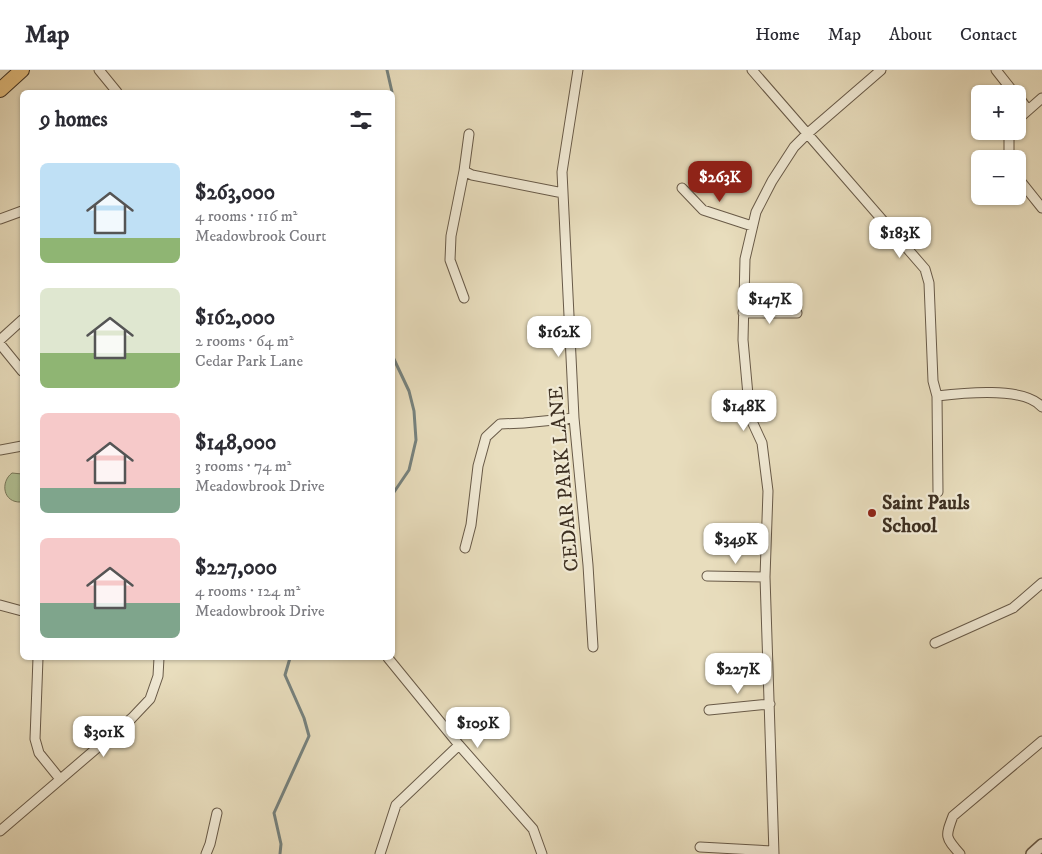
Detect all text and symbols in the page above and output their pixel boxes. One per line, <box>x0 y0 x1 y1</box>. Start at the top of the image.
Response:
text: Map <box>25 20 69 50</box>
text: Home <box>755 24 800 46</box>
text: Map <box>828 24 861 46</box>
text: About <box>889 24 932 46</box>
text: Contact <box>960 24 1017 46</box>
map controls <box>971 85 1026 205</box>
button: + <box>971 85 1026 140</box>
icon: filters <box>347 106 375 134</box>
text: 9 homes <box>40 107 108 133</box>
button: − <box>971 150 1026 205</box>
pin: $263K <box>685 160 755 203</box>
text: $263K <box>699 167 741 187</box>
text: $263,000 <box>195 180 275 206</box>
icon: home <box>80 183 140 243</box>
text: 4 rooms · 116 m² <box>195 206 297 226</box>
pin: $183K <box>865 216 935 259</box>
text: $183K <box>880 223 920 243</box>
text: Meadowbrook Court <box>195 226 326 246</box>
pin: $147K <box>735 282 805 325</box>
text: $147K <box>749 289 791 309</box>
text: $162,000 <box>195 305 275 331</box>
icon: home <box>80 308 140 368</box>
pin: $162K <box>524 316 594 358</box>
text: $162K <box>538 322 580 342</box>
text: 2 rooms · 64 m² <box>195 331 294 351</box>
text: Cedar Park Lane <box>195 351 303 371</box>
street label: CEDAR PARK LANE <box>544 385 585 573</box>
pin: $148K <box>709 390 779 432</box>
text: $148K <box>722 396 766 416</box>
text: $148,000 <box>195 430 276 456</box>
icon: home <box>80 433 140 493</box>
text: 3 rooms · 74 m² <box>195 456 292 476</box>
text: Meadowbrook Drive <box>195 476 325 496</box>
place label: Saint Pauls School <box>882 491 970 539</box>
marker: Saint Pauls School <box>866 507 878 519</box>
pin: $349K <box>701 522 771 565</box>
text: $349K <box>714 529 758 549</box>
text: $227,000 <box>195 555 277 581</box>
icon: home <box>80 558 140 618</box>
text: 4 rooms · 124 m² <box>195 581 300 601</box>
text: Meadowbrook Drive <box>195 601 325 621</box>
pin: $227K <box>703 652 773 695</box>
text: $227K <box>716 659 760 679</box>
pin: $109K <box>443 706 513 749</box>
text: $109K <box>457 713 499 733</box>
pin: $301K <box>69 716 139 758</box>
text: $301K <box>84 722 124 742</box>

